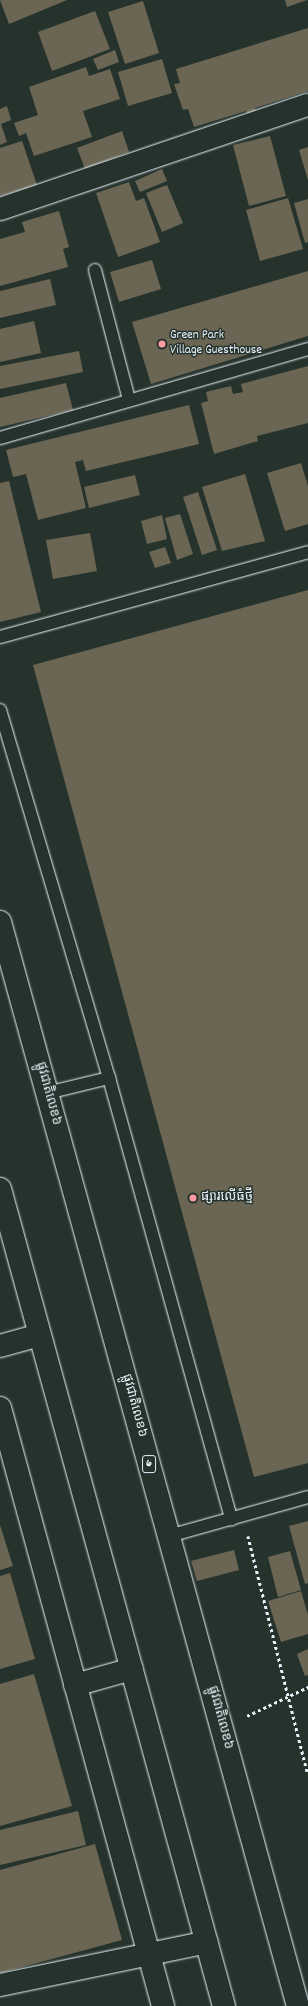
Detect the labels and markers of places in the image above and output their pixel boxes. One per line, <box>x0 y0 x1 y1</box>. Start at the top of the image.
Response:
place label: Green Park Village Guesthouse <box>170 329 262 360</box>
marker: Green Park Village Guesthouse <box>157 339 167 349</box>
place label: ផ្សារលើធំថ្មី <box>201 1190 253 1206</box>
marker: ផ្សារលើធំថ្មី <box>188 1193 198 1203</box>

